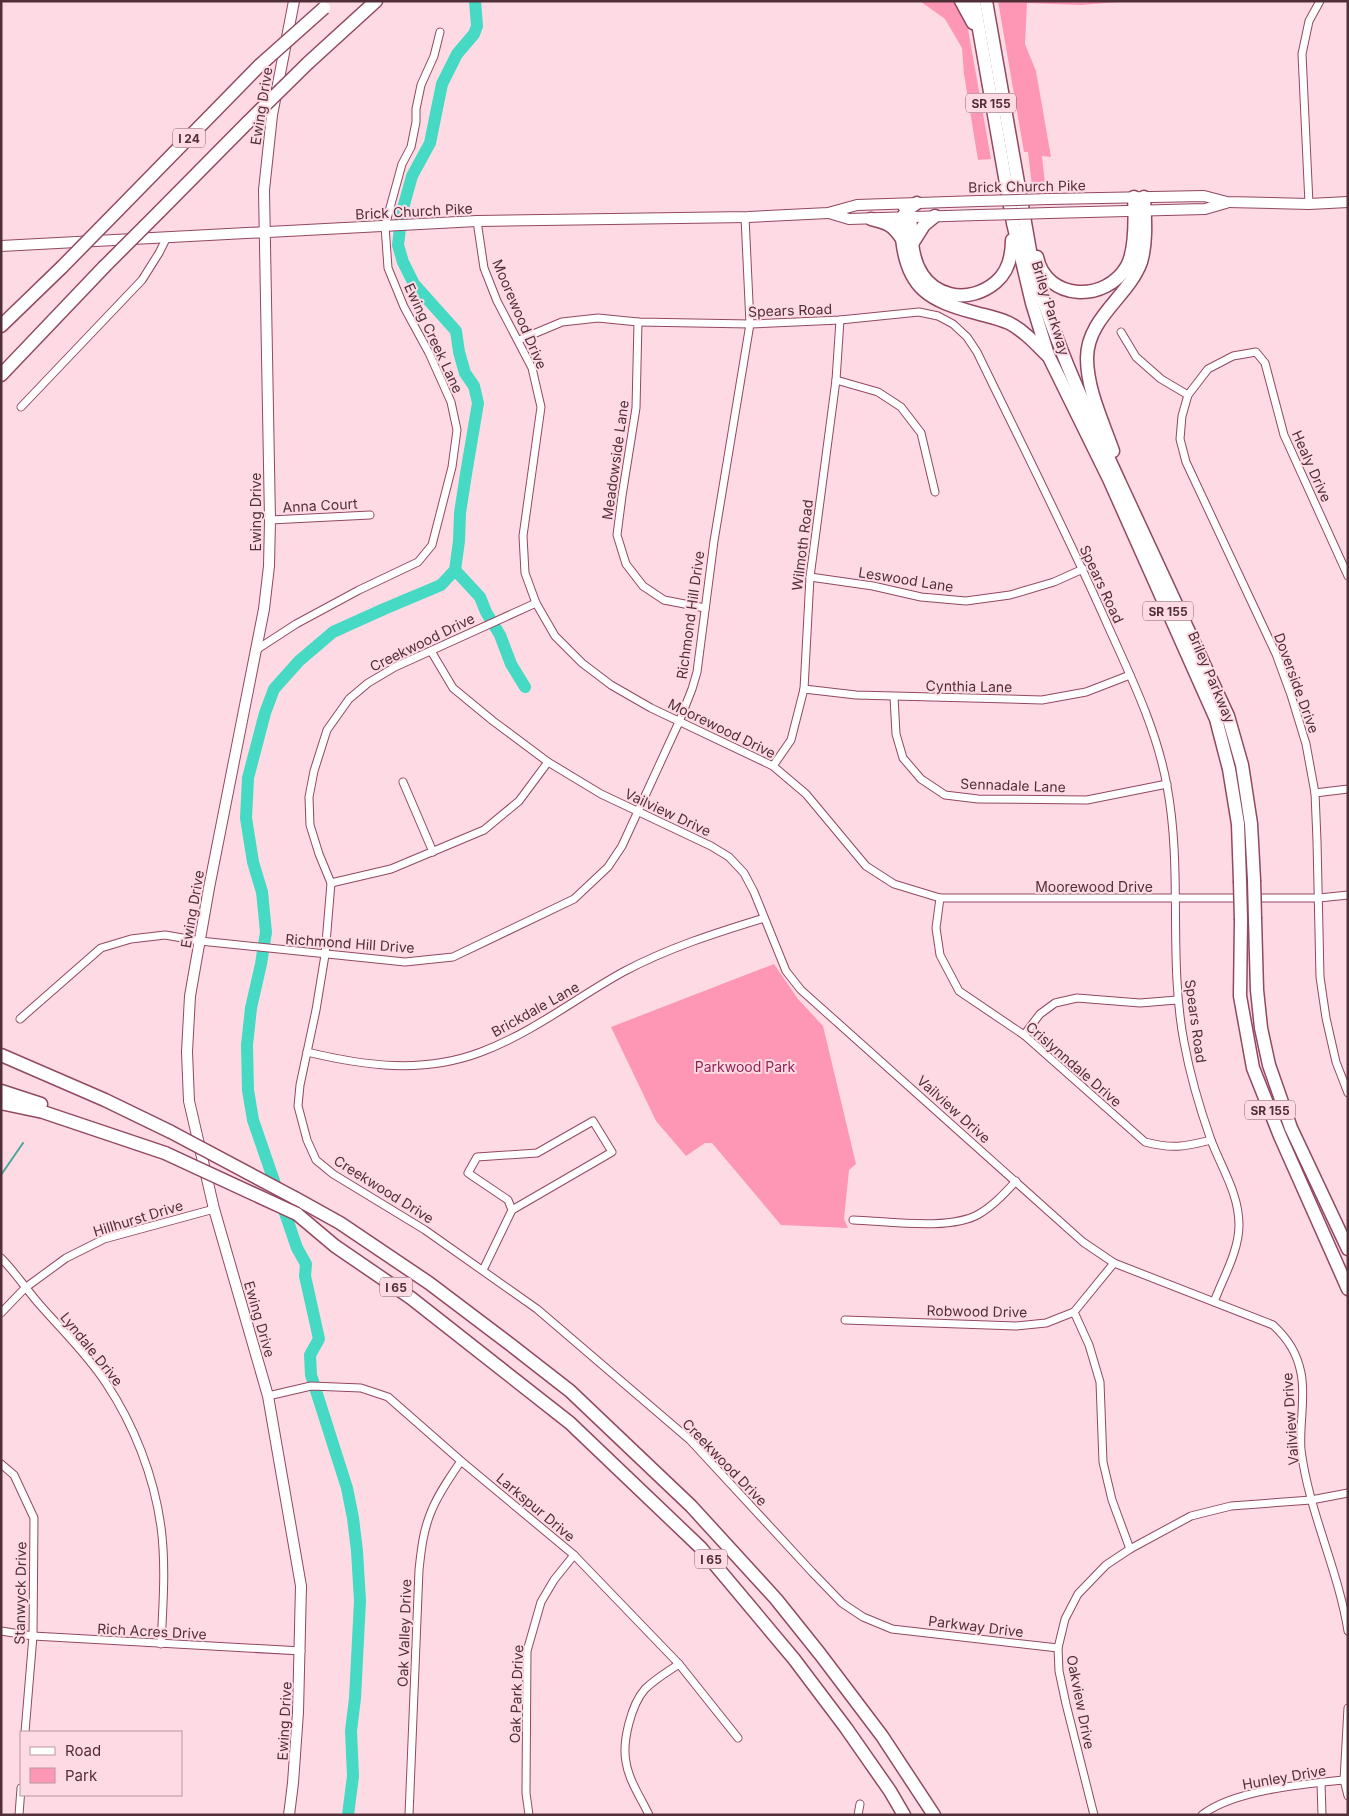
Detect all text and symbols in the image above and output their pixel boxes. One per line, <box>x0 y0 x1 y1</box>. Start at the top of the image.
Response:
street label: Ewing Drive <box>246 66 276 146</box>
road number: SR 155 <box>966 94 1016 112</box>
road number: I 24 <box>173 128 205 148</box>
street label: Brick Church Pike <box>968 176 1086 196</box>
street label: Brick Church Pike <box>355 199 473 223</box>
street label: Moorewood Drive <box>489 257 551 371</box>
street label: Briley Parkway <box>1029 259 1074 358</box>
street label: Ewing Creek Lane <box>401 280 467 396</box>
street label: Spears Road <box>748 300 832 320</box>
street label: Meadowside Lane <box>598 399 632 521</box>
street label: Healy Drive <box>1289 428 1335 504</box>
street label: Ewing Drive <box>247 473 264 551</box>
street label: Anna Court <box>282 495 358 515</box>
street label: Wilmoth Road <box>788 498 816 592</box>
street label: Spears Road <box>1077 542 1127 626</box>
street label: Richmond Hill Drive <box>673 550 707 680</box>
street label: Leswood Lane <box>857 563 955 595</box>
road number: SR 155 <box>1143 602 1193 620</box>
street label: Creekwood Drive <box>367 609 477 675</box>
street label: Briley Parkway <box>1185 629 1239 726</box>
street label: Doverside Drive <box>1271 631 1323 735</box>
street label: Cynthia Lane <box>926 677 1012 695</box>
street label: Moorewood Drive <box>665 695 779 761</box>
street label: Sennadale Lane <box>960 775 1066 795</box>
street label: Vailview Drive <box>622 785 714 839</box>
street label: Ewing Drive <box>177 869 207 949</box>
street label: Moorewood Drive <box>1035 878 1153 895</box>
street label: Richmond Hill Drive <box>285 930 415 956</box>
street label: Brickdale Lane <box>488 978 582 1040</box>
street label: Spears Road <box>1182 978 1210 1064</box>
street label: Crislynndale Drive <box>1023 1018 1125 1110</box>
park label: Parkwood Park <box>695 1058 796 1075</box>
street label: Vailview Drive <box>914 1072 994 1146</box>
road number: SR 155 <box>1245 1100 1295 1120</box>
street label: Creekwood Drive <box>331 1151 437 1227</box>
street label: Hillhurst Drive <box>91 1196 185 1240</box>
road number: I 65 <box>380 1277 412 1296</box>
street label: Ewing Drive <box>241 1279 279 1359</box>
street label: Robwood Drive <box>926 1302 1028 1320</box>
street label: Lyndale Drive <box>57 1309 127 1389</box>
street label: Vailview Drive <box>1278 1372 1302 1466</box>
street label: Creekwood Drive <box>679 1415 771 1509</box>
street label: Larkspur Drive <box>493 1469 579 1545</box>
street label: Stanwyck Drive <box>11 1541 29 1645</box>
road number: I 65 <box>695 1550 727 1568</box>
street label: Oak Valley Drive <box>394 1579 414 1687</box>
street label: Parkway Drive <box>928 1612 1024 1640</box>
street label: Rich Acres Drive <box>97 1620 207 1642</box>
street label: Oak Park Drive <box>506 1644 526 1744</box>
street label: Oakview Drive <box>1064 1653 1098 1751</box>
street label: Ewing Drive <box>273 1681 295 1761</box>
legend <box>20 1731 182 1796</box>
text: Road <box>65 1741 101 1760</box>
street label: Hunley Drive <box>1241 1761 1327 1793</box>
text: Park <box>65 1766 98 1785</box>

